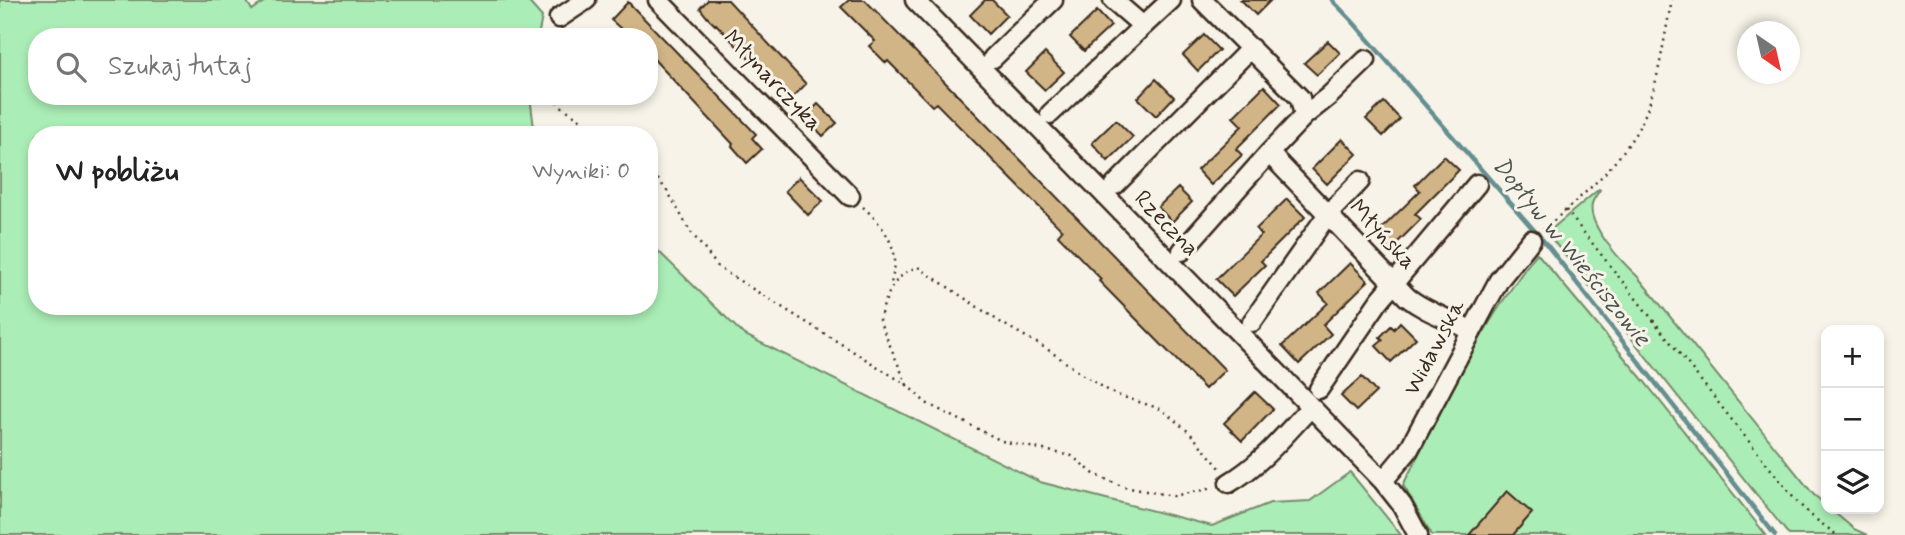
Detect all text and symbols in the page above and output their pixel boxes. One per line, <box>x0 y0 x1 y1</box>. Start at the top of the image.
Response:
north arrow <box>1737 21 1800 84</box>
street label: Młynarczyka <box>716 24 828 138</box>
search box <box>28 28 658 105</box>
icon: search <box>52 48 90 86</box>
text: Szukaj tutaj <box>108 50 252 84</box>
water label: Dopływ w Wieściszowie <box>1485 151 1658 354</box>
text: W pobliżu <box>56 152 179 191</box>
text: Wyniki: 0 <box>532 157 630 187</box>
street label: Rzeczna <box>1127 184 1205 264</box>
street label: Młyńska <box>1342 194 1422 276</box>
street label: Widawska <box>1397 295 1473 401</box>
map controls <box>1821 325 1884 514</box>
button: + <box>1821 325 1884 388</box>
button: − <box>1821 388 1884 451</box>
button: layers <box>1821 451 1884 514</box>

